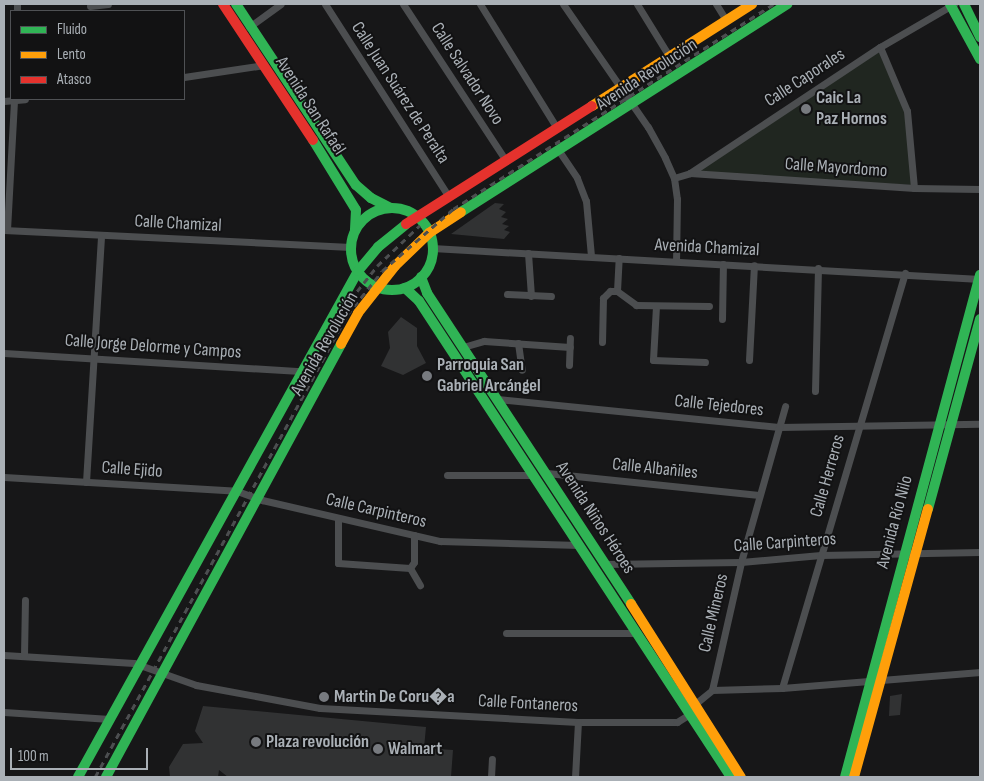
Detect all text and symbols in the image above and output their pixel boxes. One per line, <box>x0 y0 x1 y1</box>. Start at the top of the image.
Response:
legend <box>10 10 185 100</box>
street label: Calle Juan Suárez de Peralta <box>346 18 454 168</box>
street label: Calle Salvador Novo <box>426 19 508 129</box>
text: Fluido <box>57 20 87 39</box>
street label: Avenida Revolución <box>592 34 702 116</box>
street label: Calle Caporales <box>761 44 849 112</box>
text: Lento <box>57 45 86 64</box>
street label: Avenida San Rafaél <box>270 53 350 159</box>
text: Atasco <box>57 70 91 89</box>
place label: Caic La Paz Hornos <box>816 88 887 130</box>
marker: Caic La Paz Hornos <box>800 103 812 115</box>
street label: Calle Mayordomo <box>784 154 888 182</box>
street label: Calle Chamizal <box>134 211 222 237</box>
street label: Avenida Chamizal <box>654 234 760 262</box>
street label: Avenida Revolución <box>287 288 363 400</box>
street label: Calle Jorge Delorme y Campos <box>64 330 242 364</box>
place label: Parroquia San Gabriel Arcángel <box>437 355 541 398</box>
marker: Parroquia San Gabriel Arcángel <box>421 370 433 382</box>
street label: Calle Tejedores <box>673 391 765 421</box>
street label: Calle Herreros <box>806 432 850 520</box>
street label: Calle Albañiles <box>611 454 699 484</box>
street label: Calle Ejido <box>101 457 163 483</box>
street label: Avenida Niños Héroes <box>551 458 639 578</box>
street label: Avenida Río Nilo <box>872 473 918 571</box>
street label: Calle Carpinteros <box>324 489 428 533</box>
street label: Calle Carpinteros <box>733 529 837 557</box>
street label: Calle Mineros <box>694 572 734 654</box>
place label: Martin De Coru�a <box>334 686 455 708</box>
marker: Martin De Coru�a <box>318 691 330 703</box>
street label: Calle Fontaneros <box>477 691 579 717</box>
place label: Plaza revolución <box>266 731 369 753</box>
marker: Plaza revolución <box>250 736 262 748</box>
scale bar <box>12 738 150 770</box>
place label: Walmart <box>388 738 442 760</box>
marker: Walmart <box>372 743 384 755</box>
text: 100 m <box>18 747 49 766</box>

